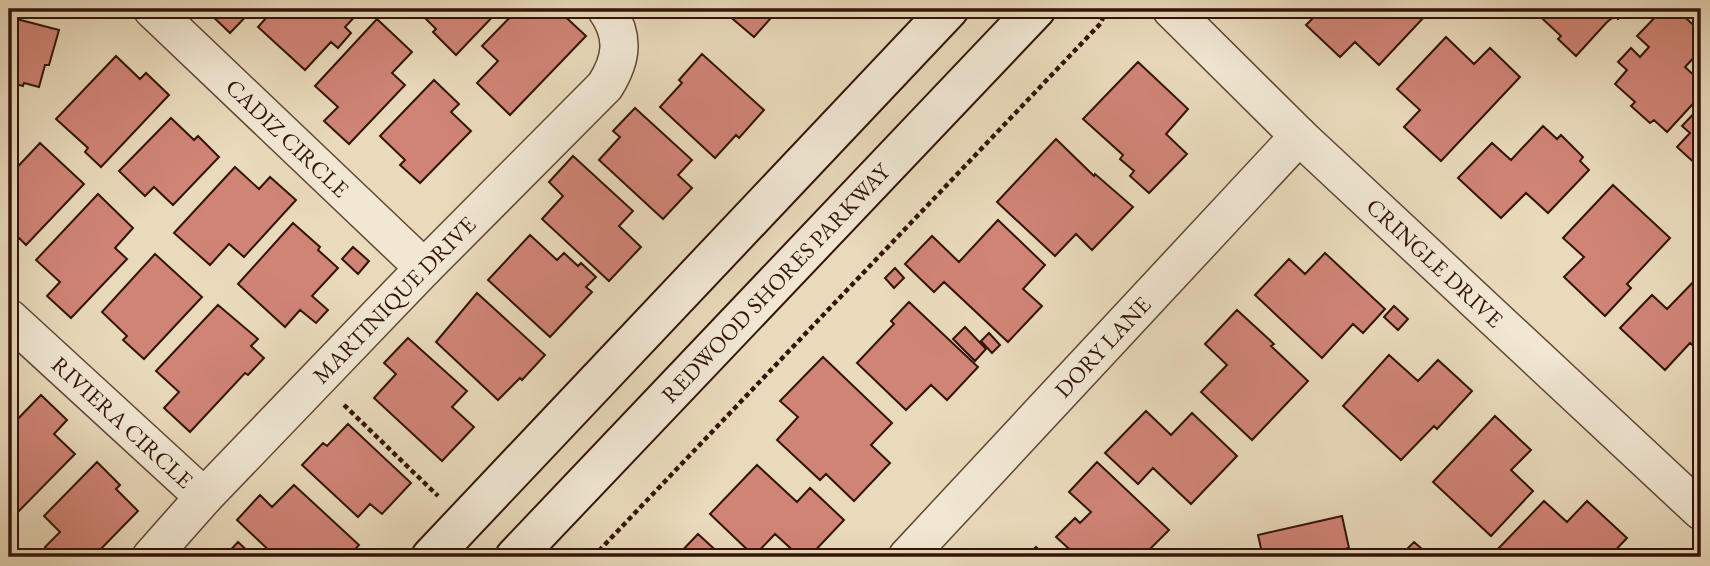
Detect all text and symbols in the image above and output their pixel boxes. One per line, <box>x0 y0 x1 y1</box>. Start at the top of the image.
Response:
street label: CADIZ CIRCLE <box>219 72 355 204</box>
street label: REDWOOD SHORES PARKWAY <box>655 156 897 409</box>
street label: CRINGLE DRIVE <box>1360 191 1510 334</box>
street label: MARTINIQUE DRIVE <box>306 210 482 390</box>
street label: DORY LANE <box>1048 290 1157 404</box>
street label: RIVIERA CIRCLE <box>45 350 200 495</box>

